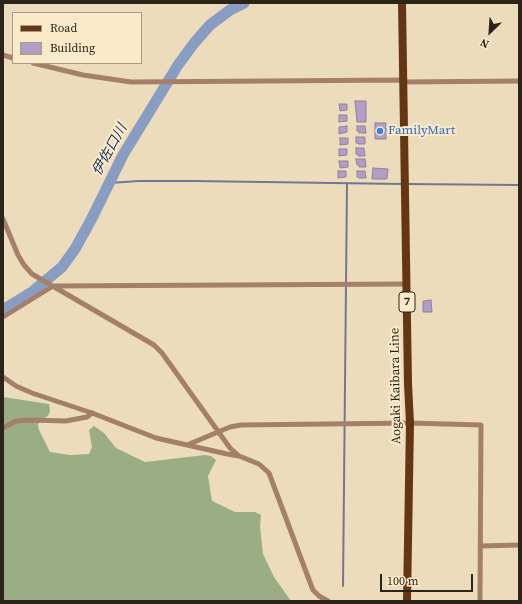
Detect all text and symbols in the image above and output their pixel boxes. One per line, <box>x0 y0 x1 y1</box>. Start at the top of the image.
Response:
legend <box>12 12 142 64</box>
north arrow <box>470 12 510 52</box>
text: Road <box>50 20 77 36</box>
text: N <box>478 35 492 52</box>
text: Building <box>50 40 95 56</box>
water label: 伊佐口川 <box>89 121 131 179</box>
place label: FamilyMart <box>388 123 455 139</box>
marker: FamilyMart <box>375 126 385 136</box>
road number: 7 <box>399 292 415 312</box>
street label: Aogaki Kaibara Line <box>387 327 405 445</box>
scale bar <box>382 566 475 592</box>
text: 100 m <box>387 573 419 589</box>

